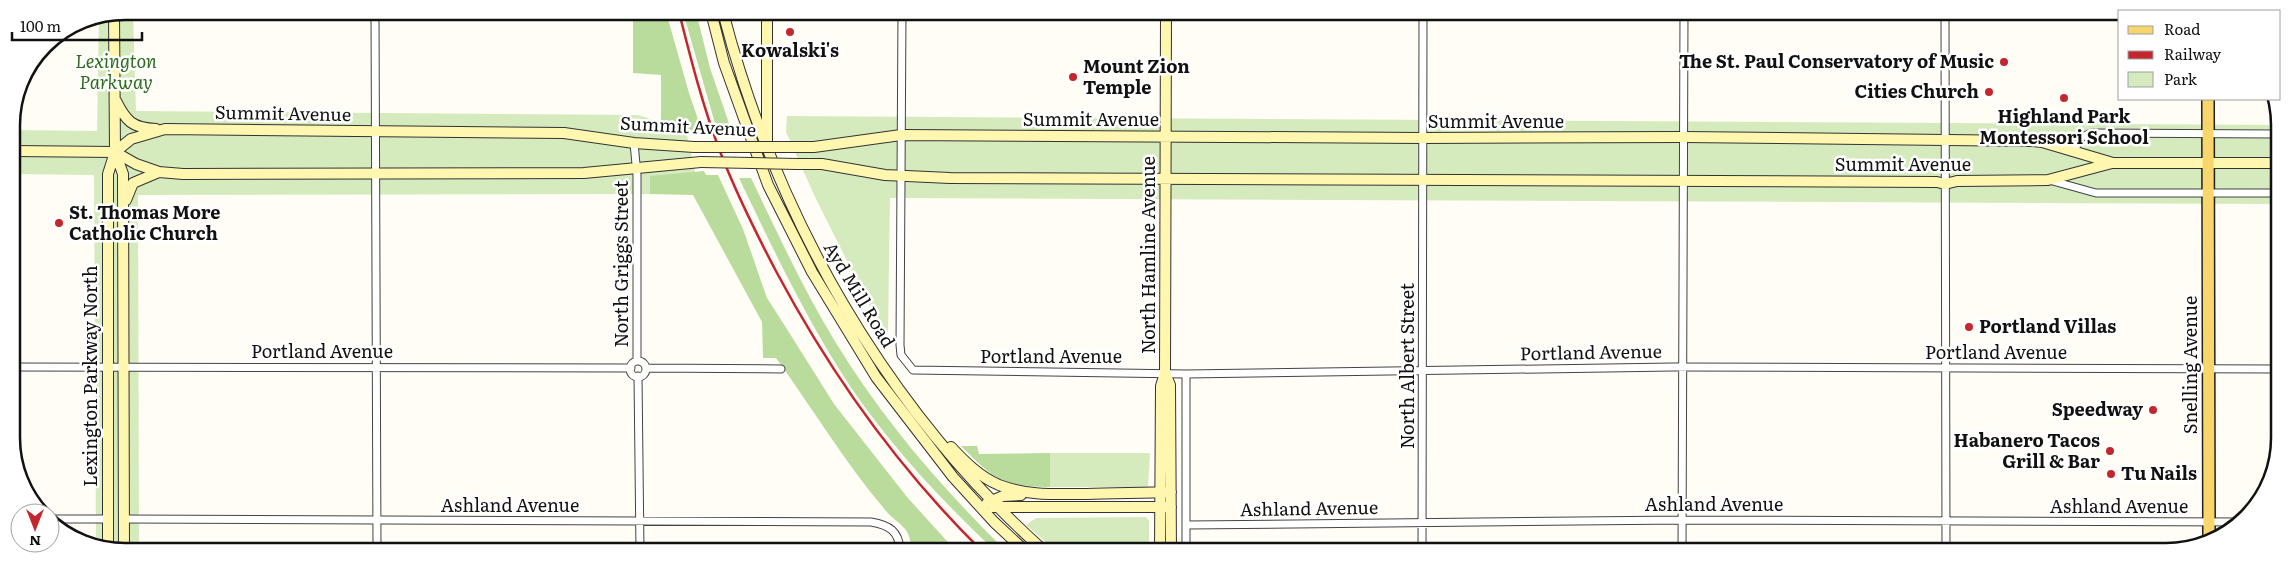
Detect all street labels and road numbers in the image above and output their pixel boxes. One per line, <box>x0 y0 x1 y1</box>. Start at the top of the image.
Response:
street label: Summit Avenue <box>215 98 351 127</box>
street label: Summit Avenue <box>1023 105 1159 132</box>
street label: Summit Avenue <box>1428 107 1564 134</box>
street label: Summit Avenue <box>619 108 757 143</box>
street label: Summit Avenue <box>1835 150 1971 177</box>
street label: North Hamline Avenue <box>1134 156 1161 354</box>
street label: North Griggs Street <box>607 180 634 347</box>
street label: Ayd Mill Road <box>818 236 903 352</box>
street label: Lexington Parkway North <box>76 265 103 487</box>
street label: North Albert Street <box>1393 282 1420 449</box>
street label: Snelling Avenue <box>2176 296 2203 434</box>
street label: Portland Avenue <box>251 337 393 364</box>
street label: Portland Avenue <box>1520 337 1662 366</box>
street label: Portland Avenue <box>1925 338 2067 365</box>
street label: Portland Avenue <box>980 342 1122 369</box>
street label: Ashland Avenue <box>1645 490 1783 517</box>
street label: Ashland Avenue <box>441 491 579 518</box>
street label: Ashland Avenue <box>2050 492 2188 519</box>
street label: Ashland Avenue <box>1240 493 1378 522</box>

